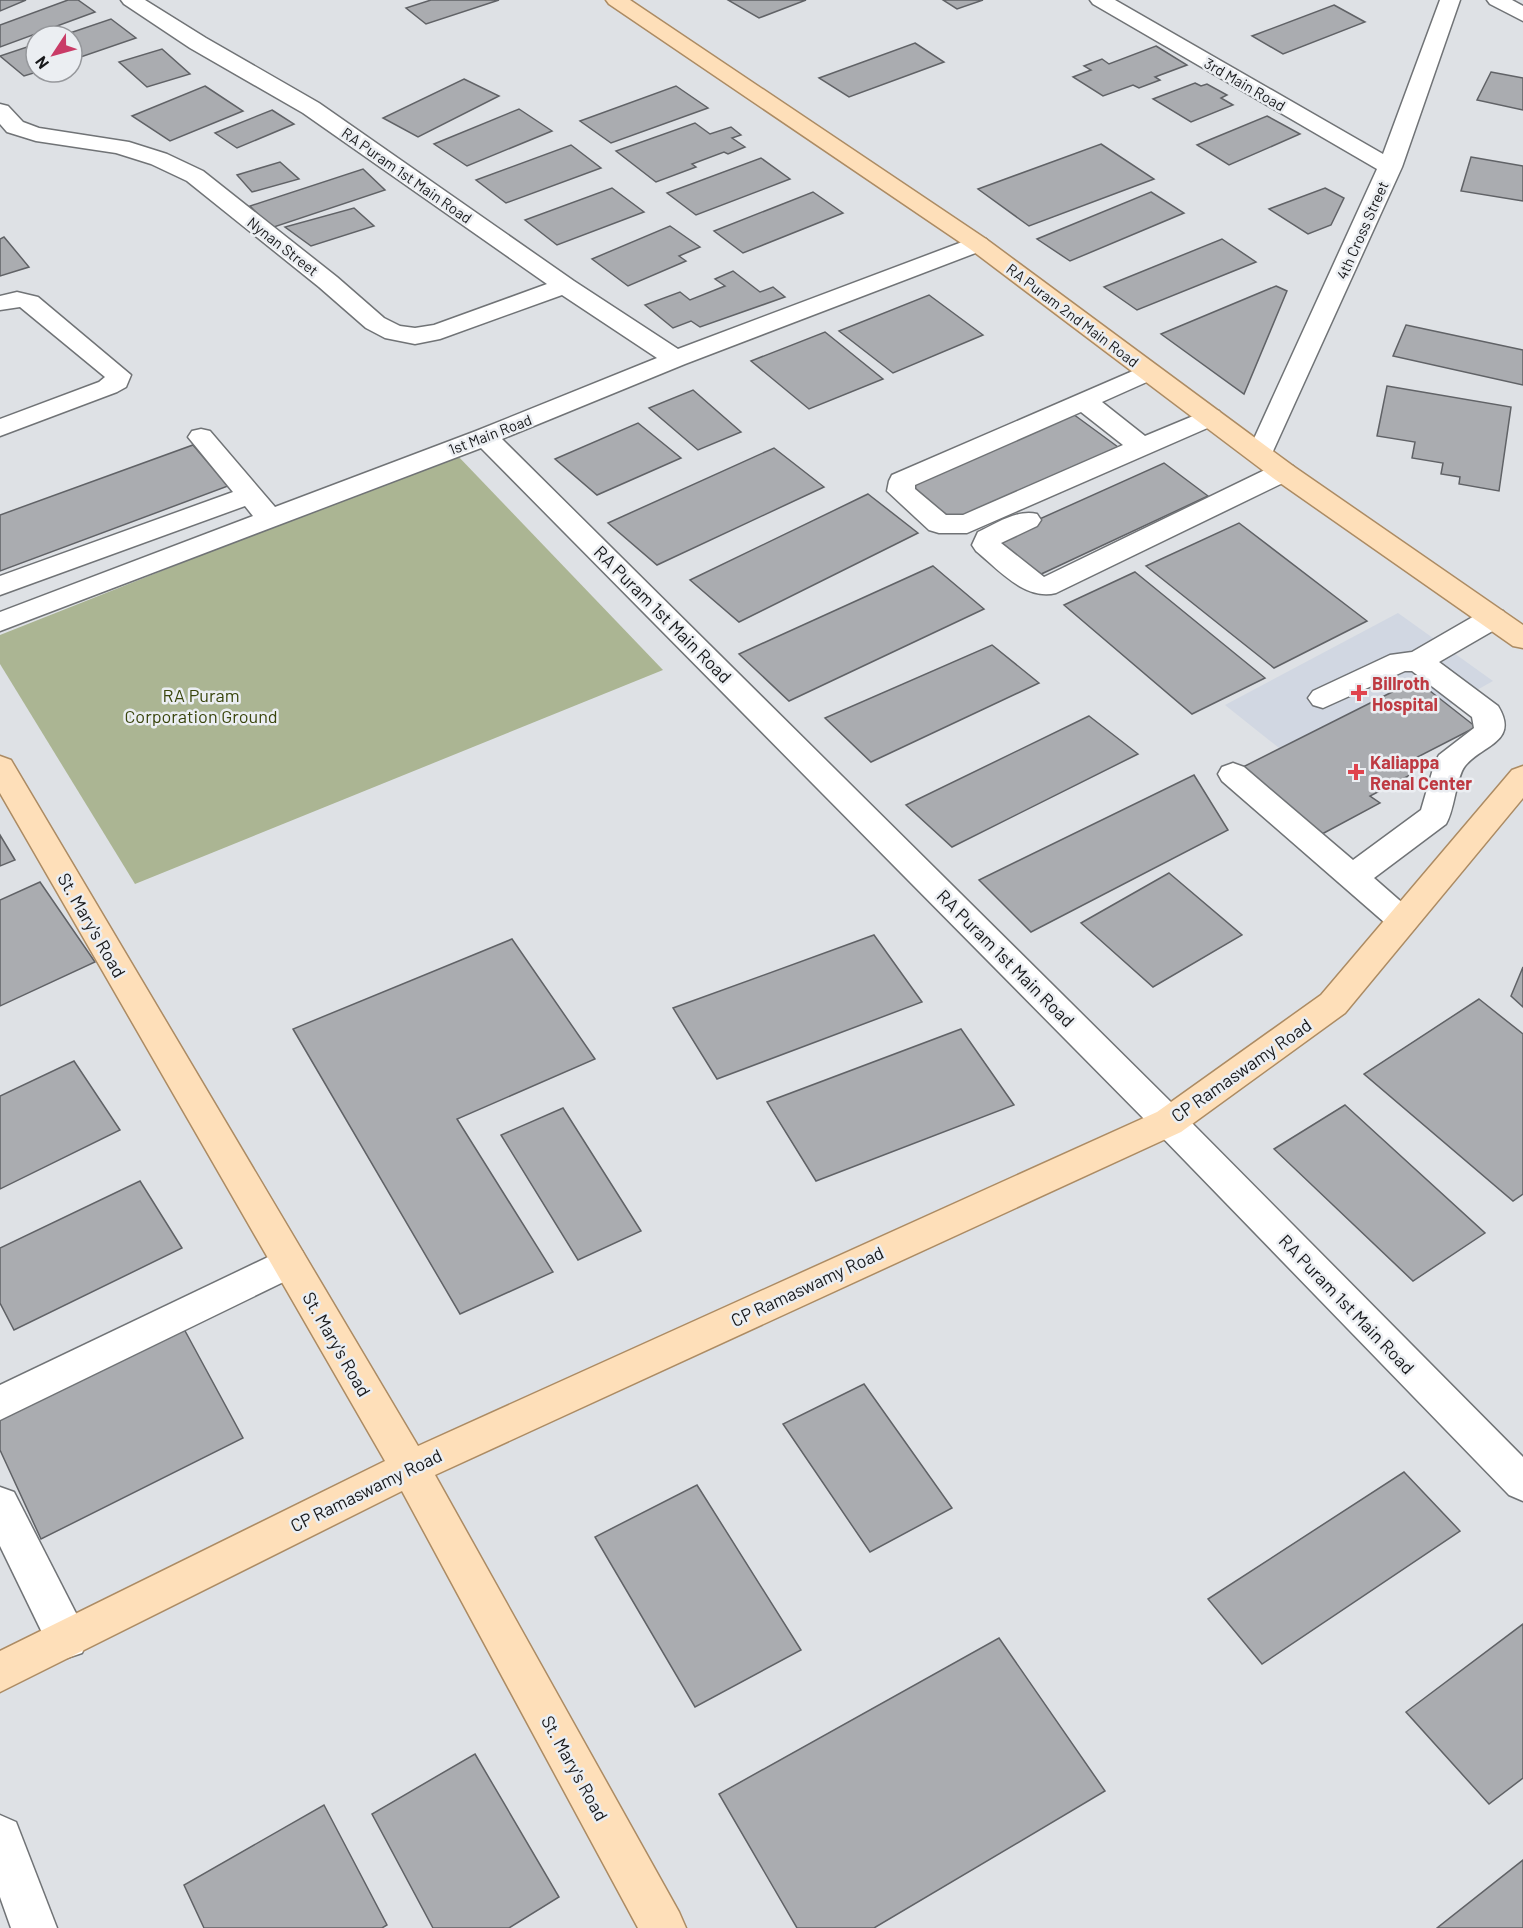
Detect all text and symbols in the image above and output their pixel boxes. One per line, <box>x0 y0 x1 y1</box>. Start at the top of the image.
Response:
north arrow <box>24 24 84 84</box>
text: N <box>31 53 52 73</box>
street label: 3rd Main Road <box>1201 54 1289 114</box>
street label: RA Puram 1st Main Road <box>339 123 475 227</box>
street label: 4th Cross Street <box>1332 178 1392 282</box>
street label: Nynan Street <box>244 213 322 279</box>
street label: RA Puram 2nd Main Road <box>1003 259 1143 371</box>
street label: 1st Main Road <box>446 410 534 458</box>
street label: RA Puram 1st Main Road <box>590 541 736 687</box>
place label: Billroth Hospital <box>1372 672 1438 715</box>
park label: RA Puram Corporation Ground <box>124 684 278 727</box>
marker: Billroth Hospital <box>1350 684 1368 702</box>
place label: Kaliappa Renal Center <box>1370 751 1472 794</box>
marker: Kaliappa Renal Center <box>1347 763 1365 781</box>
street label: St. Mary's Road <box>53 869 131 981</box>
street label: RA Puram 1st Main Road <box>933 885 1079 1031</box>
street label: CP Ramaswamy Road <box>1167 1013 1315 1127</box>
street label: RA Puram 1st Main Road <box>1275 1230 1419 1378</box>
street label: CP Ramaswamy Road <box>727 1241 887 1331</box>
street label: St. Mary's Road <box>298 1288 376 1400</box>
street label: CP Ramaswamy Road <box>287 1444 445 1536</box>
street label: St. Mary's Road <box>537 1711 613 1825</box>

